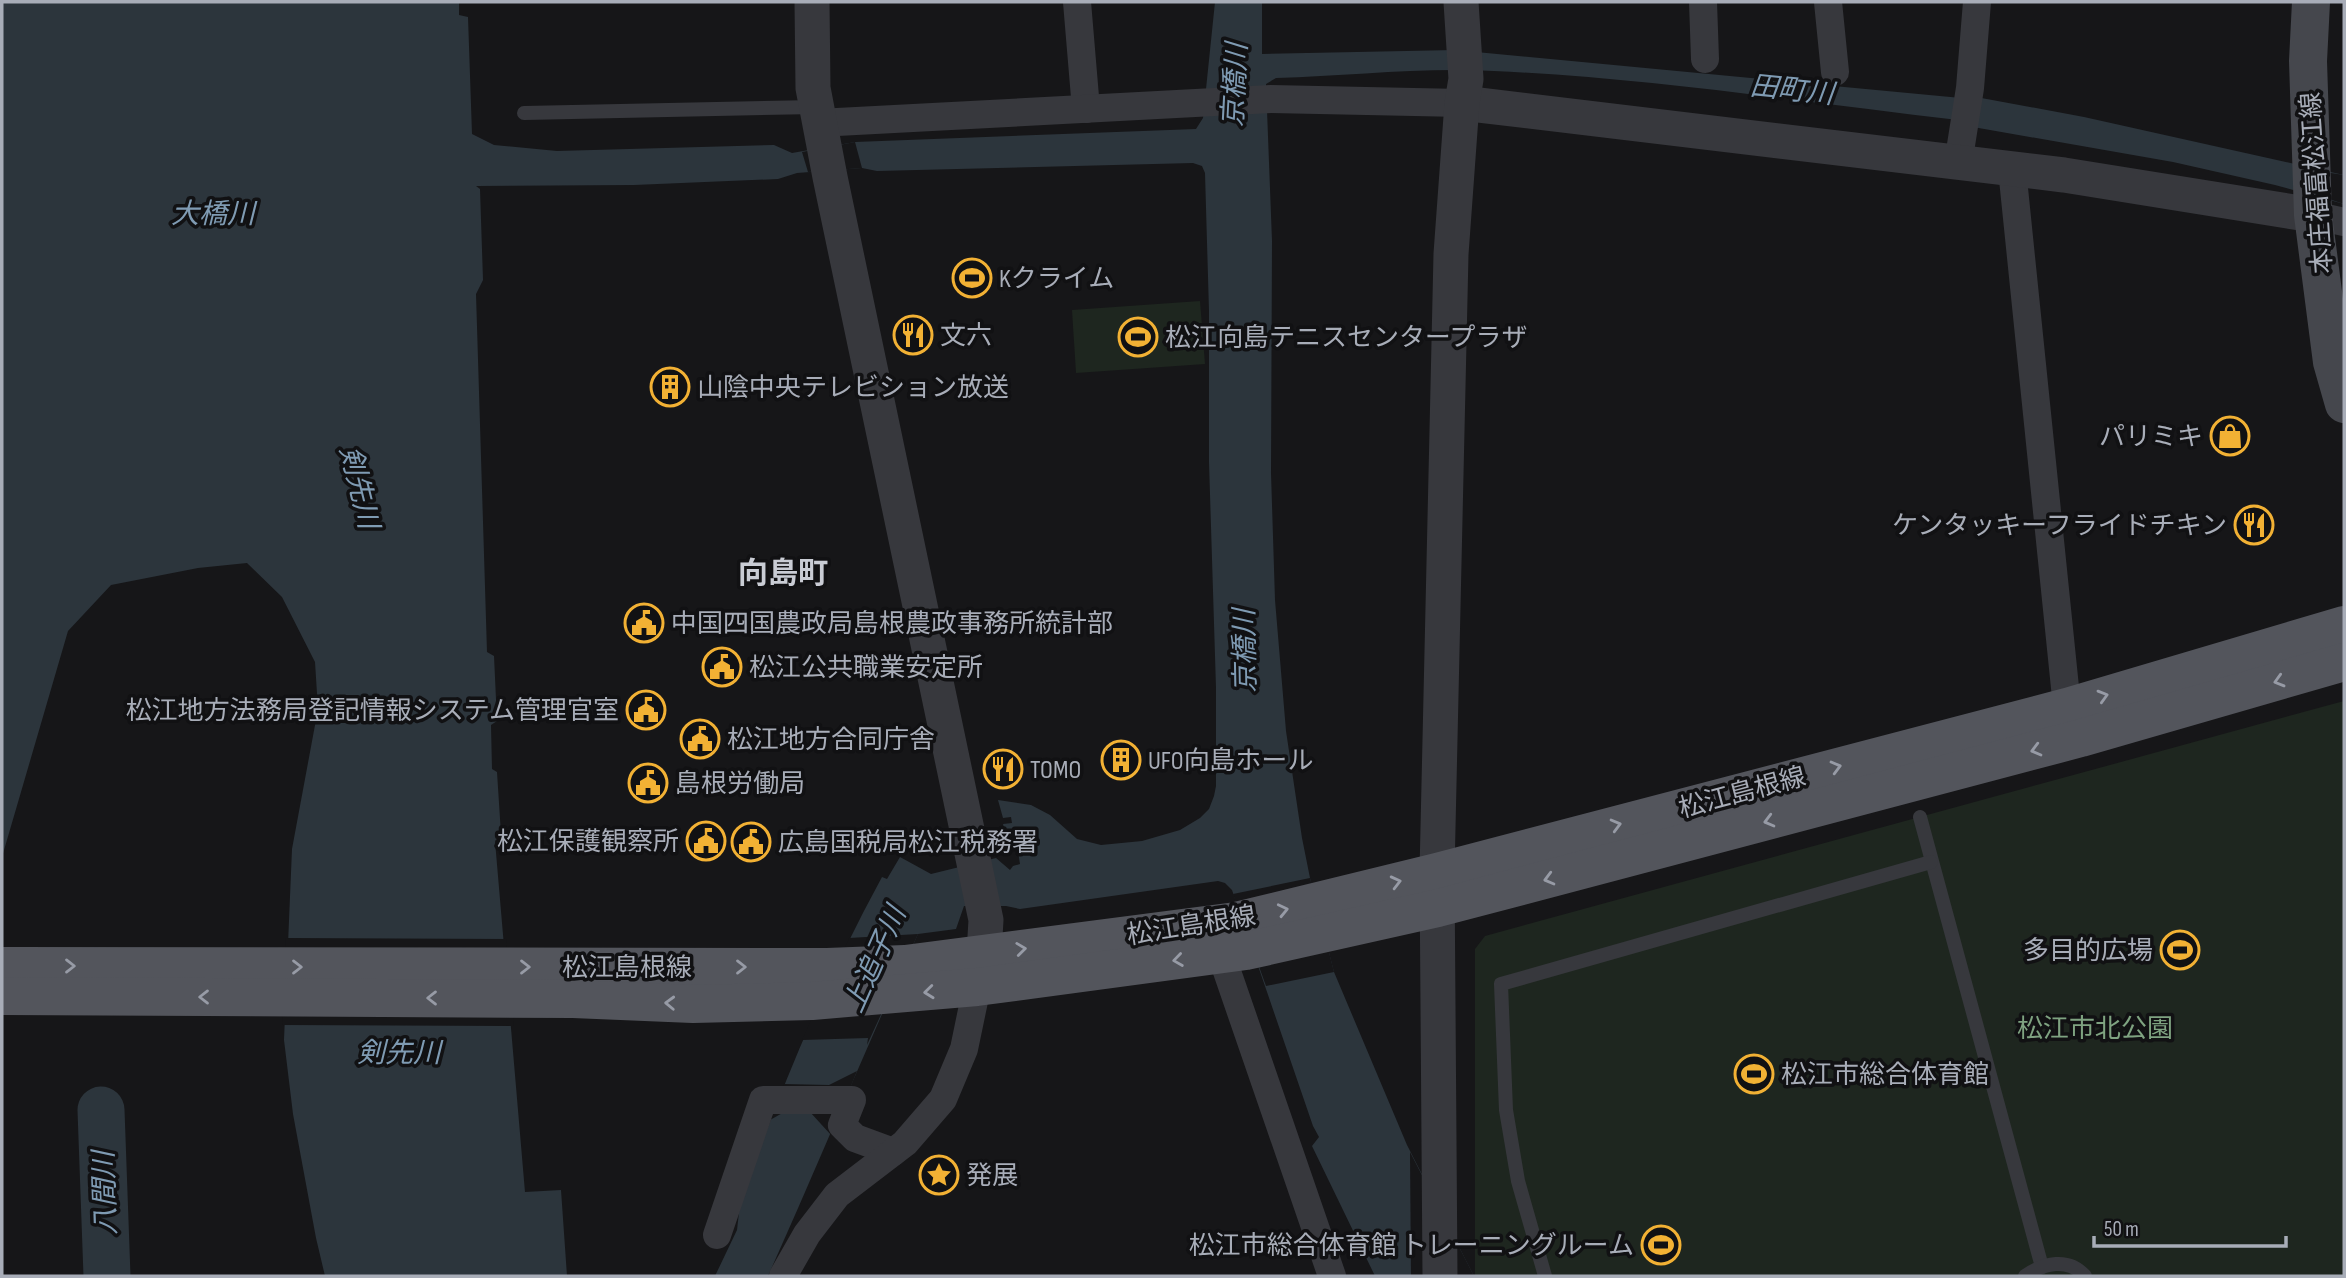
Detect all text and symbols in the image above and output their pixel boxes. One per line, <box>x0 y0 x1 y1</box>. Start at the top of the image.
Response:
water label: 京橋川 <box>1217 39 1254 128</box>
water label: 田町川 <box>1748 70 1838 112</box>
street label: 本庄福富松江線 <box>2296 91 2339 275</box>
water label: 大橋川 <box>171 198 258 231</box>
sports icon: Kクライム <box>951 257 993 299</box>
place label: Kクライム <box>999 264 1114 295</box>
restaurant icon: 文六 <box>892 314 934 356</box>
sports icon: 松江向島テニスセンタープラザ <box>1117 316 1159 358</box>
place label: 文六 <box>940 321 992 352</box>
place label: 松江向島テニスセンタープラザ <box>1165 323 1527 354</box>
building icon: 山陰中央テレビション放送 <box>649 366 691 408</box>
place label: 山陰中央テレビション放送 <box>697 373 1009 404</box>
shop icon: パリミキ <box>2209 415 2251 457</box>
place label: パリミキ <box>2099 422 2203 453</box>
water label: 剣先川 <box>332 443 385 535</box>
restaurant icon: ケンタッキーフライドチキン <box>2233 504 2275 546</box>
place label: ケンタッキーフライドチキン <box>1892 511 2227 542</box>
district label: 向島町 <box>738 556 828 592</box>
public building icon: 中国四国農政局島根農政事務所統計部 <box>623 602 665 644</box>
water label: 京橋川 <box>1228 606 1263 693</box>
place label: 中国四国農政局島根農政事務所統計部 <box>671 609 1113 640</box>
public building icon: 松江公共職業安定所 <box>701 646 743 688</box>
place label: 松江公共職業安定所 <box>749 653 983 684</box>
one-way arrow <box>2273 672 2285 687</box>
public building icon: 松江地方法務局登記情報システム管理官室 <box>625 689 667 731</box>
one-way arrow <box>2097 689 2109 704</box>
place label: 松江地方法務局登記情報システム管理官室 <box>126 696 619 727</box>
public building icon: 松江地方合同庁舎 <box>679 718 721 760</box>
place label: 松江地方合同庁舎 <box>727 725 935 756</box>
building icon: UFO向島ホール <box>1100 739 1142 781</box>
one-way arrow <box>2030 742 2042 756</box>
place label: UFO向島ホール <box>1148 746 1314 777</box>
restaurant icon: TOMO <box>982 748 1024 790</box>
place label: TOMO <box>1030 755 1081 786</box>
one-way arrow <box>1830 761 1842 775</box>
public building icon: 島根労働局 <box>627 762 669 804</box>
street label: 松江島根線 <box>1676 762 1809 825</box>
place label: 島根労働局 <box>675 769 805 800</box>
one-way arrow <box>1763 812 1775 827</box>
one-way arrow <box>1610 819 1622 833</box>
public building icon: 松江保護観察所 <box>685 820 727 862</box>
public building icon: 広島国税局松江税務署 <box>730 821 772 863</box>
place label: 松江保護観察所 <box>497 827 679 858</box>
place label: 広島国税局松江税務署 <box>778 828 1038 859</box>
one-way arrow <box>1543 871 1555 885</box>
one-way arrow <box>1390 876 1402 890</box>
water label: 上追子川 <box>838 899 914 1017</box>
street label: 松江島根線 <box>1125 901 1258 952</box>
one-way arrow <box>1277 904 1289 918</box>
sports icon: 多目的広場 <box>2159 929 2201 971</box>
place label: 多目的広場 <box>2023 936 2153 967</box>
one-way arrow <box>1015 941 1027 956</box>
one-way arrow <box>1173 952 1184 967</box>
street label: 松江島根線 <box>562 953 692 984</box>
one-way arrow <box>65 958 76 974</box>
one-way arrow <box>293 959 303 975</box>
one-way arrow <box>520 959 531 975</box>
one-way arrow <box>736 959 746 975</box>
one-way arrow <box>923 984 934 999</box>
one-way arrow <box>198 989 209 1005</box>
one-way arrow <box>426 991 437 1006</box>
one-way arrow <box>664 996 675 1011</box>
park label: 松江市北公園 <box>2017 1014 2173 1045</box>
water label: 剣先川 <box>357 1037 444 1070</box>
sports icon: 松江市総合体育館 <box>1733 1053 1775 1095</box>
place label: 松江市総合体育館 <box>1781 1060 1989 1091</box>
water label: 八間川 <box>87 1147 123 1236</box>
place icon: 発展 <box>918 1154 960 1196</box>
place label: 発展 <box>966 1161 1018 1192</box>
scale bar <box>2094 1204 2286 1248</box>
text: 50 m <box>2104 1217 2139 1242</box>
sports icon: 松江市総合体育館 トレーニングルーム <box>1640 1224 1682 1266</box>
place label: 松江市総合体育館 トレーニングルーム <box>1189 1231 1634 1262</box>

